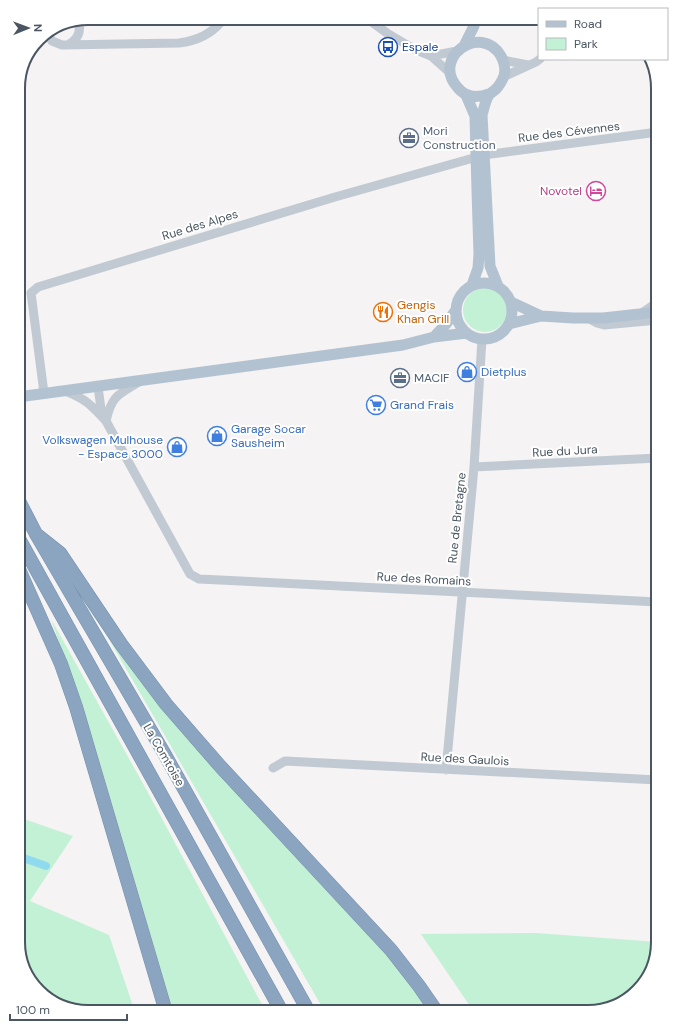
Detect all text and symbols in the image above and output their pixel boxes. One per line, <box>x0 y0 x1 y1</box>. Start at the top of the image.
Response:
north arrow <box>8 8 48 48</box>
legend <box>538 8 668 60</box>
text: Road <box>574 16 602 32</box>
text: N <box>31 24 45 32</box>
bus stop icon: Espale <box>377 36 399 58</box>
text: Park <box>574 36 598 52</box>
place label: Espale <box>402 39 439 55</box>
street label: Rue des Cévennes <box>517 118 621 146</box>
place label: Mori Construction <box>423 123 496 153</box>
office icon: Mori Construction <box>398 127 420 149</box>
hotel icon: Novotel <box>585 180 607 202</box>
place label: Novotel <box>540 183 582 199</box>
street label: Rue des Alpes <box>160 206 240 244</box>
place label: Gengis Khan Grill <box>397 297 449 327</box>
restaurant icon: Gengis Khan Grill <box>372 301 394 323</box>
shop icon: Dietplus <box>456 361 478 383</box>
place label: Dietplus <box>481 364 527 380</box>
office icon: MACIF <box>389 367 411 389</box>
place label: MACIF <box>414 370 450 386</box>
supermarket icon: Grand Frais <box>365 394 387 416</box>
place label: Grand Frais <box>390 397 454 413</box>
place label: Garage Socar Sausheim <box>231 421 307 451</box>
shop icon: Garage Socar Sausheim <box>206 425 228 447</box>
place label: Volkswagen Mulhouse - Espace 3000 <box>42 432 163 462</box>
shop icon: Volkswagen Mulhouse - Espace 3000 <box>166 436 188 458</box>
street label: Rue du Jura <box>532 441 598 461</box>
street label: Rue de Bretagne <box>444 472 470 564</box>
street label: Rue des Romains <box>376 569 472 589</box>
street label: La Comtoise <box>140 721 188 789</box>
street label: Rue des Gaulois <box>420 749 510 769</box>
scale bar <box>10 996 127 1022</box>
text: 100 m <box>16 1002 50 1018</box>

